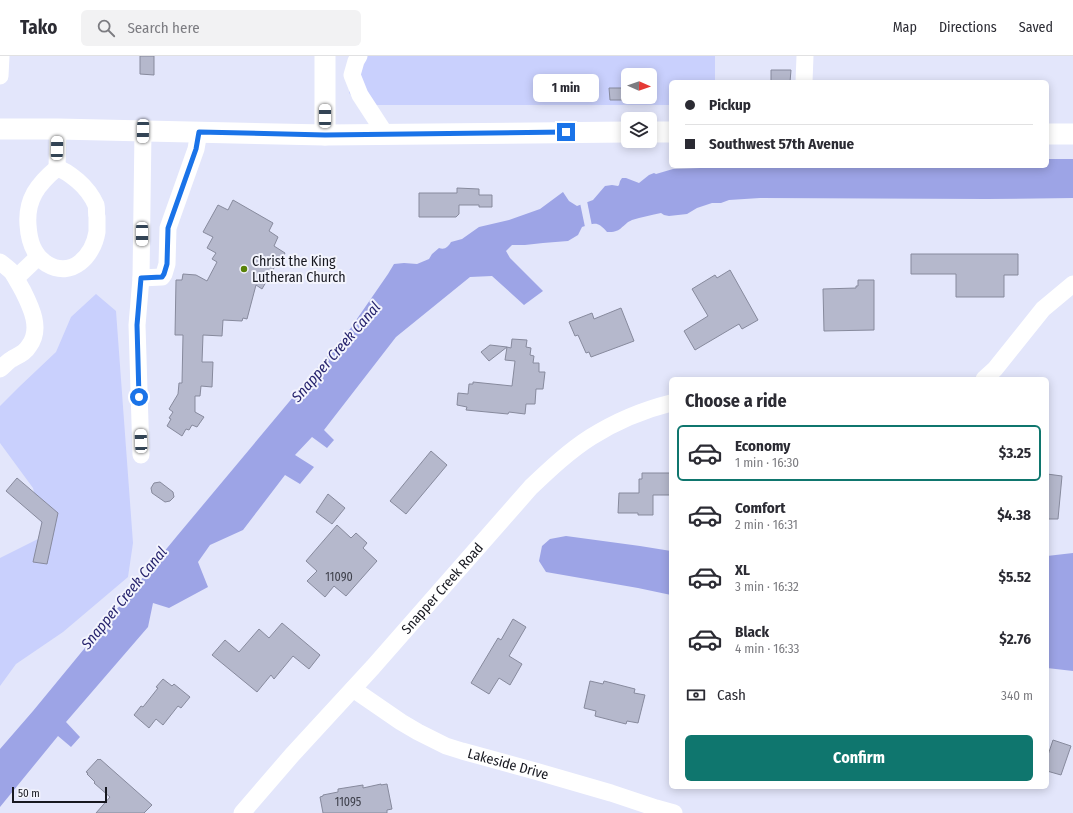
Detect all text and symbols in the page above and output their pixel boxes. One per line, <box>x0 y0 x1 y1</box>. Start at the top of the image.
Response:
search box <box>81 10 361 46</box>
text: Tako <box>20 16 57 39</box>
icon: search <box>95 17 117 39</box>
text: Search here <box>127 19 200 37</box>
text: Map <box>893 19 917 36</box>
text: Directions <box>939 19 997 36</box>
text: Saved <box>1019 19 1053 36</box>
north arrow <box>621 68 657 104</box>
map controls <box>621 68 657 148</box>
callout: 1 min <box>533 74 599 102</box>
text: 1 min <box>552 80 580 95</box>
text: Pickup <box>709 96 751 114</box>
car <box>319 104 331 128</box>
button: layers <box>621 112 657 148</box>
car <box>137 119 149 143</box>
route end <box>557 123 575 141</box>
text: Southwest 57th Avenue <box>709 135 854 153</box>
car <box>51 136 63 160</box>
car <box>136 222 148 246</box>
place label: Christ the King Lutheran Church <box>252 253 346 286</box>
marker: Christ the King Lutheran Church <box>239 264 249 274</box>
water label: Snapper Creek Canal <box>287 298 384 406</box>
route start <box>130 388 148 406</box>
text: Choose a ride <box>685 390 787 412</box>
car <box>135 429 147 453</box>
icon: car <box>687 435 723 471</box>
text: Economy <box>735 437 790 455</box>
text: $3.25 <box>999 444 1031 462</box>
text: 1 min · 16:30 <box>735 455 799 470</box>
icon: car <box>687 497 723 533</box>
text: Comfort <box>735 499 786 517</box>
text: $4.38 <box>997 506 1031 524</box>
text: 2 min · 16:31 <box>735 517 798 532</box>
street label: Snapper Creek Road <box>398 540 487 638</box>
water label: Snapper Creek Canal <box>77 543 171 654</box>
icon: car <box>687 559 723 595</box>
text: XL <box>735 561 750 579</box>
text: $5.52 <box>998 568 1031 586</box>
house number: 11090 <box>325 570 353 584</box>
text: 3 min · 16:32 <box>735 579 799 594</box>
icon: car <box>687 621 723 657</box>
text: Black <box>735 623 769 641</box>
text: $2.76 <box>999 630 1031 648</box>
text: 4 min · 16:33 <box>735 641 799 656</box>
icon: cash <box>685 684 707 706</box>
text: Cash <box>717 686 746 704</box>
text: 340 m <box>1001 688 1033 703</box>
button: Confirm <box>685 735 1033 781</box>
street label: Lakeside Drive <box>466 745 551 784</box>
scale bar <box>12 785 107 804</box>
text: 50 m <box>18 787 40 800</box>
house number: 11095 <box>335 795 362 809</box>

